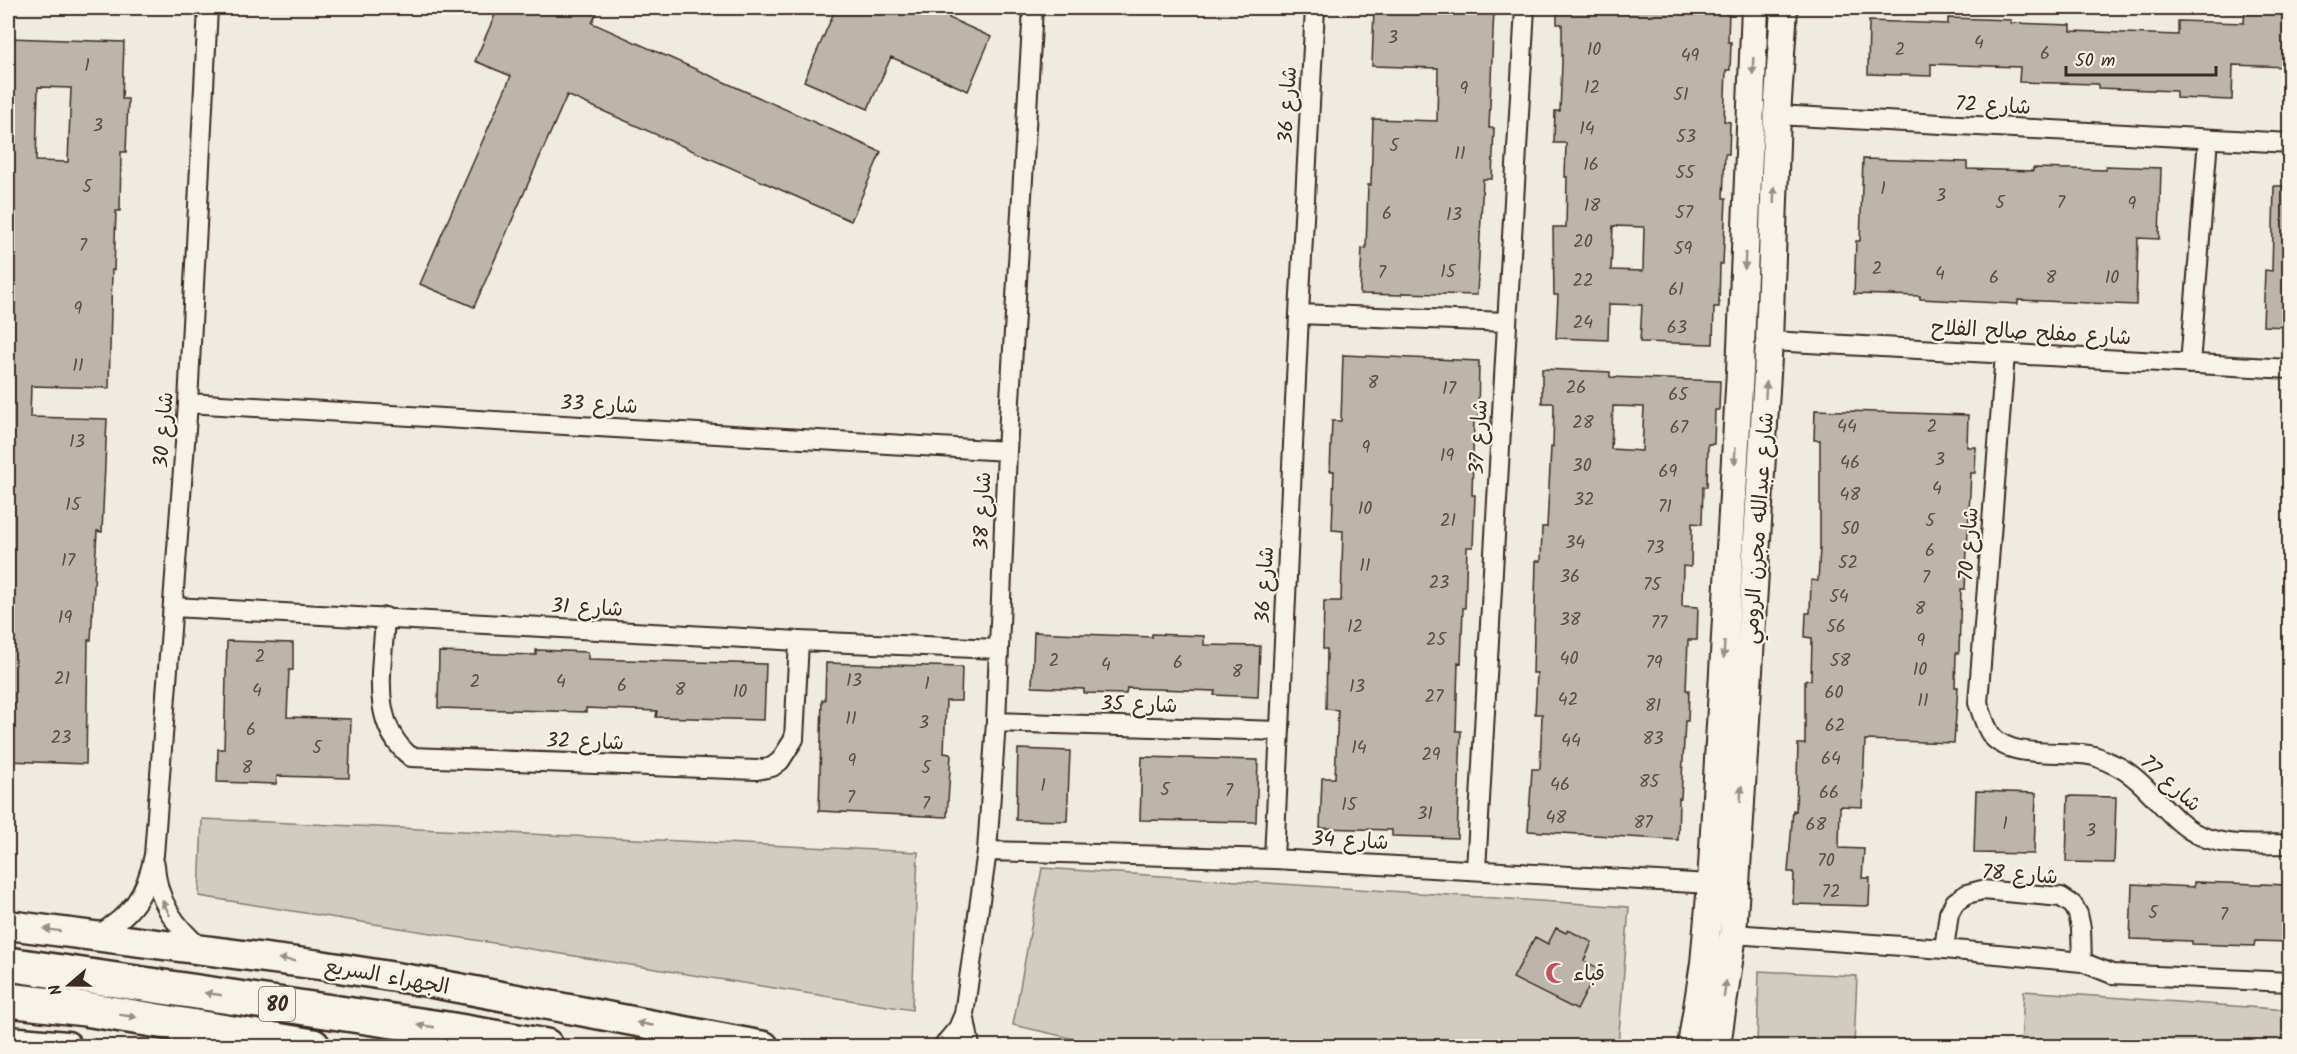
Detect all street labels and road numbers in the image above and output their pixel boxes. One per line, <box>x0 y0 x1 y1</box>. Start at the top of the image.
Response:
street label: شارع 36 <box>1270 65 1307 145</box>
street label: شارع 72 <box>1954 88 2032 125</box>
street label: شارع مفلح صالح الفلاح <box>1930 312 2132 355</box>
street label: شارع 33 <box>559 387 639 424</box>
street label: شارع 30 <box>145 391 184 469</box>
street label: شارع 37 <box>1461 398 1498 476</box>
street label: شارع عبدالله مجرن الرومي <box>1735 411 1785 645</box>
street label: شارع 38 <box>966 471 1001 551</box>
street label: شارع 70 <box>1950 506 1989 582</box>
street label: شارع 36 <box>1247 545 1284 625</box>
street label: شارع 31 <box>550 590 624 627</box>
street label: شارع 35 <box>1100 688 1178 723</box>
street label: شارع 32 <box>545 725 625 760</box>
street label: شارع 77 <box>2132 747 2208 821</box>
street label: شارع 34 <box>1310 823 1389 860</box>
street label: شارع 78 <box>1981 856 2059 895</box>
street label: الجهراء السريع <box>322 950 452 1005</box>
road number: 80 <box>259 987 295 1021</box>

